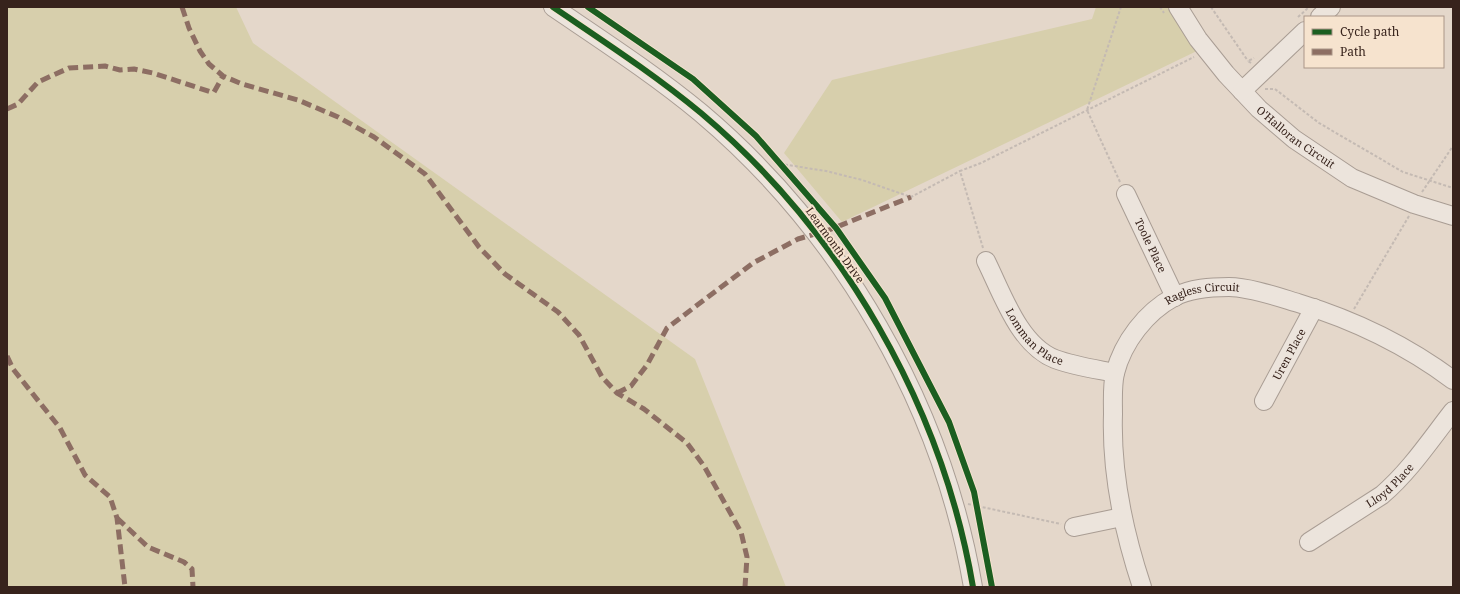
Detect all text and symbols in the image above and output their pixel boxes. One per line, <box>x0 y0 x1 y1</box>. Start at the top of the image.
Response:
legend <box>1304 16 1444 68</box>
text: Cycle path <box>1340 23 1400 40</box>
text: Path <box>1340 43 1366 60</box>
street label: O'Halloran Circuit <box>1253 102 1338 172</box>
street label: Learmonth Drive <box>803 204 868 286</box>
street label: Toole Place <box>1132 216 1170 275</box>
street label: Ragless Circuit <box>1162 279 1241 308</box>
street label: Lomman Place <box>1003 305 1065 368</box>
street label: Uren Place <box>1269 326 1309 383</box>
street label: Lloyd Place <box>1363 460 1417 510</box>

